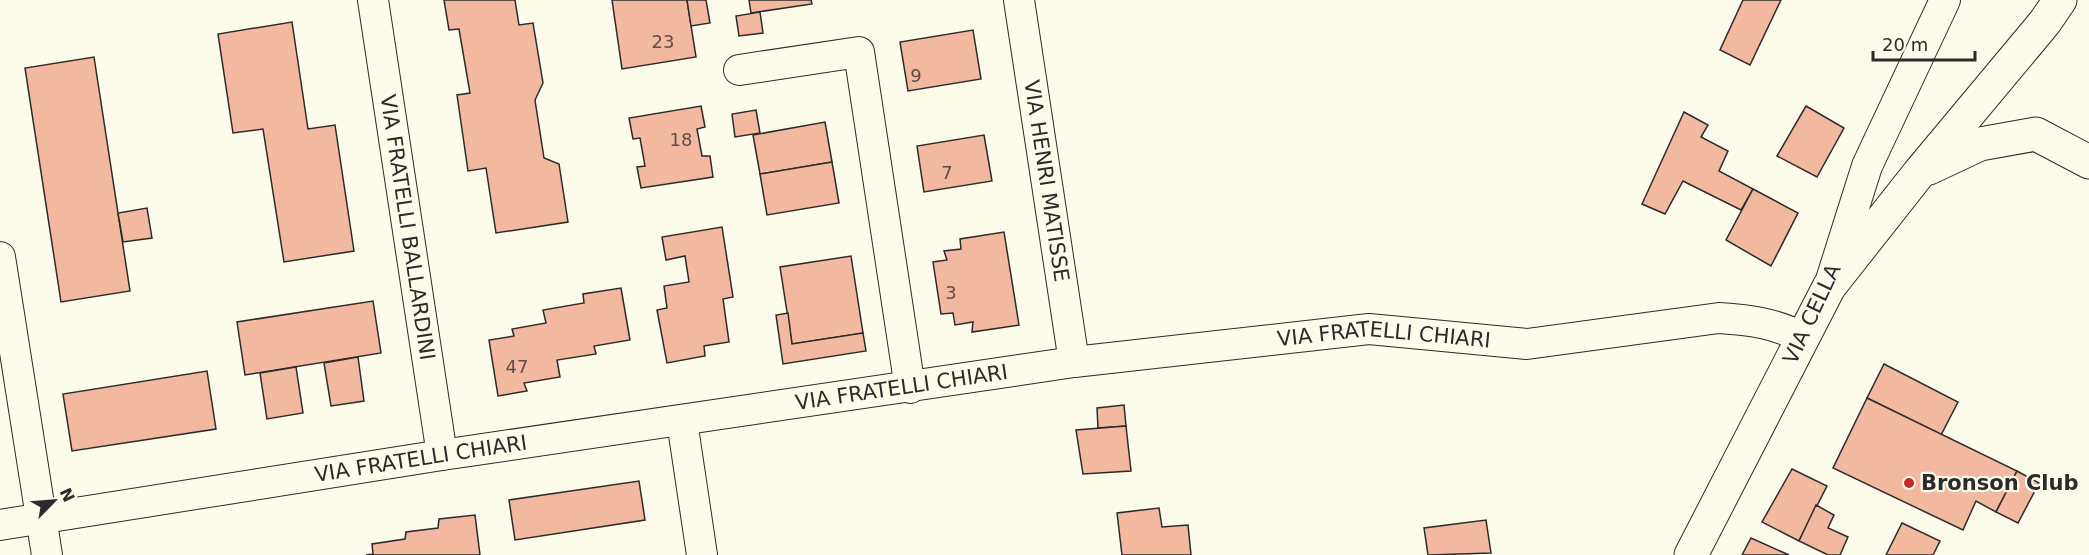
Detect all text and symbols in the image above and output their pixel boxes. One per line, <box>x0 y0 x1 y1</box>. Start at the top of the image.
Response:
scale bar <box>1873 24 1975 62</box>
house number: 23 <box>652 31 674 52</box>
text: 20 m <box>1882 34 1928 55</box>
house number: 9 <box>910 65 922 86</box>
street label: VIA HENRI MATISSE <box>1019 78 1074 283</box>
street label: VIA FRATELLI BALLARDINI <box>375 93 439 362</box>
house number: 18 <box>670 129 692 150</box>
house number: 7 <box>941 162 953 183</box>
street label: VIA CELLA <box>1778 260 1846 368</box>
house number: 3 <box>945 282 957 303</box>
street label: VIA FRATELLI CHIARI <box>1276 317 1492 352</box>
house number: 47 <box>506 356 528 377</box>
street label: VIA FRATELLI CHIARI <box>794 360 1009 415</box>
street label: VIA FRATELLI CHIARI <box>313 431 529 487</box>
north arrow <box>24 471 84 531</box>
place label: Bronson Club <box>1921 471 2079 495</box>
marker: Bronson Club <box>1902 476 1916 490</box>
text: N <box>56 485 79 505</box>

